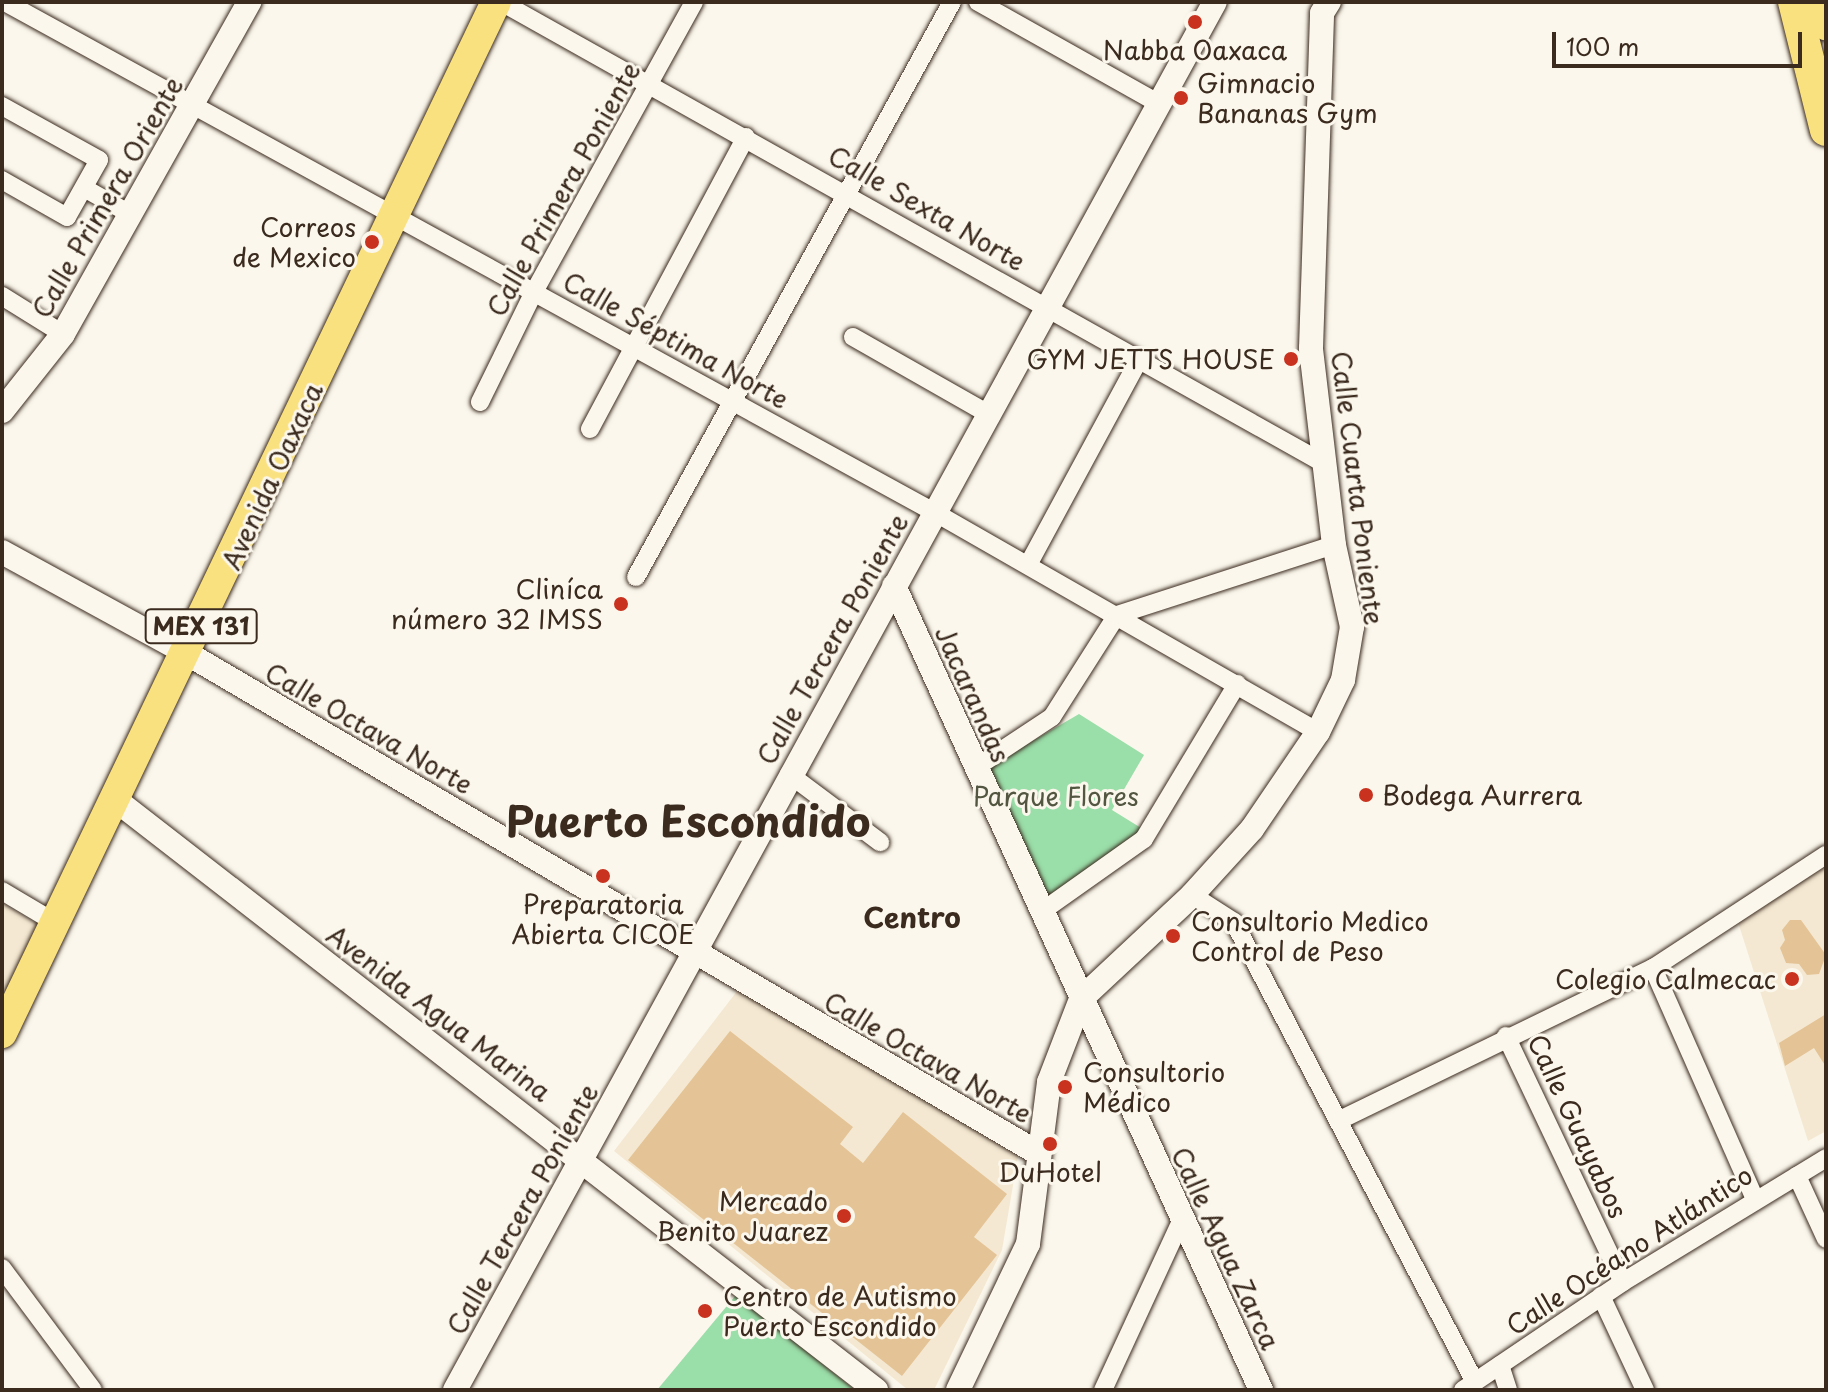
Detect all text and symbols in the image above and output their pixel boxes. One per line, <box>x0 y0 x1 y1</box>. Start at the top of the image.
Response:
marker: Nabba Oaxaca <box>1186 13 1204 31</box>
scale bar <box>1556 16 1806 66</box>
text: 100 m <box>1566 28 1639 64</box>
place label: Nabba Oaxaca <box>1102 34 1288 66</box>
street label: Calle Primera Poniente <box>480 56 646 322</box>
place label: Gimnacio Bananas Gym <box>1197 67 1375 128</box>
street label: Calle Primera Oriente <box>25 71 189 323</box>
marker: Gimnacio Bananas Gym <box>1172 89 1190 107</box>
street label: Calle Sexta Norte <box>823 139 1031 277</box>
place label: Correos de Mexico <box>232 211 356 272</box>
marker: Correos de Mexico <box>363 233 381 251</box>
street label: Calle Séptima Norte <box>557 265 795 415</box>
place label: GYM JETTS HOUSE <box>1021 343 1275 375</box>
street label: Calle Cuarta Poniente <box>1326 348 1390 628</box>
marker: GYM JETTS HOUSE <box>1282 350 1300 368</box>
street label: Avenida Oaxaca <box>215 378 329 574</box>
street label: Calle Tercera Poniente <box>750 508 914 770</box>
place label: Cliníca número 32 IMSS <box>391 573 603 634</box>
marker: Cliníca número 32 IMSS <box>610 593 632 615</box>
road number: MEX 131 <box>143 606 259 646</box>
street label: Jacarandas <box>929 621 1017 767</box>
street label: Calle Octava Norte <box>258 655 480 801</box>
place label: Bodega Aurrera <box>1382 779 1584 811</box>
park label: Parque Flores <box>972 780 1140 812</box>
marker: Bodega Aurrera <box>1357 786 1375 804</box>
district label: Puerto Escondido <box>506 795 870 845</box>
marker: Preparatoria Abierta CICOE <box>594 867 612 885</box>
place label: Preparatoria Abierta CICOE <box>511 888 695 950</box>
district label: Centro <box>863 900 961 934</box>
place label: Consultorio Medico Control de Peso <box>1191 905 1429 966</box>
street label: Avenida Agua Marina <box>321 919 557 1107</box>
marker: Consultorio Medico Control de Peso <box>1162 925 1184 947</box>
place label: Colegio Calmecac <box>1556 963 1776 995</box>
marker: Colegio Calmecac <box>1783 970 1801 988</box>
street label: Calle Octava Norte <box>817 984 1039 1130</box>
street label: Calle Guayabos <box>1522 1030 1634 1222</box>
place label: Consultorio Médico <box>1083 1056 1225 1118</box>
marker: Consultorio Médico <box>1054 1076 1076 1098</box>
street label: Calle Tercera Poniente <box>440 1078 604 1340</box>
marker: DuHotel <box>1041 1135 1059 1153</box>
street label: Calle Agua Zarca <box>1165 1142 1287 1354</box>
place label: DuHotel <box>998 1156 1102 1188</box>
street label: Calle Océano Atlántico <box>1499 1158 1759 1342</box>
place label: Mercado Benito Juarez <box>656 1185 828 1246</box>
marker: Mercado Benito Juarez <box>835 1207 853 1225</box>
place label: Centro de Autismo Puerto Escondido <box>723 1280 959 1342</box>
marker: Centro de Autismo Puerto Escondido <box>694 1300 716 1322</box>

